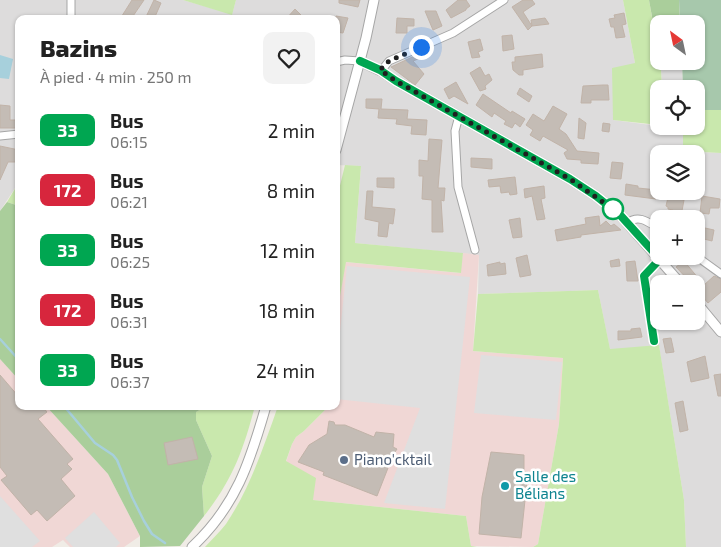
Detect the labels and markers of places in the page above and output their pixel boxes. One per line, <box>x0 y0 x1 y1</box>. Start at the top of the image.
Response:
unlabelled marker <box>602 198 624 220</box>
place label: Piano'cktail <box>354 450 432 468</box>
marker: Piano'cktail <box>338 454 350 466</box>
place label: Salle des Bélians <box>515 467 576 502</box>
marker: Salle des Bélians <box>499 480 511 492</box>

